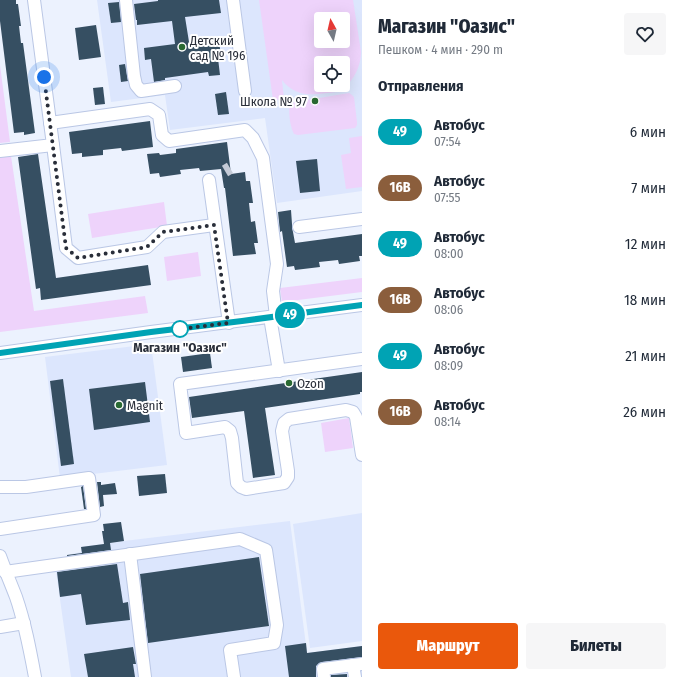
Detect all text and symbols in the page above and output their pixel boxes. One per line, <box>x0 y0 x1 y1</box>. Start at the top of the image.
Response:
north arrow <box>314 12 350 48</box>
map controls <box>314 12 350 92</box>
button: heart <box>624 13 666 55</box>
text: Магазин "Оазис" <box>378 15 515 38</box>
place label: Детский сад № 196 <box>189 33 245 63</box>
marker: Детский сад № 196 <box>177 42 187 52</box>
text: Пешком · 4 мин · 290 m <box>378 42 503 57</box>
button: locate <box>314 56 350 92</box>
your location <box>34 67 54 87</box>
text: Отправления <box>378 77 464 95</box>
place label: Школа № 97 <box>240 94 307 109</box>
marker: Школа № 97 <box>310 96 320 106</box>
text: Автобус <box>434 116 485 134</box>
text: 49 <box>393 123 407 140</box>
text: 6 мин <box>630 123 666 141</box>
text: 07:54 <box>434 134 461 149</box>
text: Автобус <box>434 172 485 190</box>
text: 16В <box>389 179 411 196</box>
text: 7 мин <box>631 179 666 197</box>
text: 07:55 <box>434 190 460 205</box>
text: Автобус <box>434 228 485 246</box>
text: 49 <box>393 235 407 252</box>
text: 12 мин <box>625 235 666 253</box>
text: 08:00 <box>434 246 464 261</box>
text: Автобус <box>434 284 485 302</box>
text: 16В <box>389 291 411 308</box>
text: 18 мин <box>624 291 666 309</box>
line badge: 49 <box>272 302 308 328</box>
text: 08:06 <box>434 302 463 317</box>
text: 49 <box>283 306 297 323</box>
marker: Магазин "Оазис" <box>171 320 189 338</box>
place label: Магазин "Оазис" <box>133 340 227 355</box>
text: Автобус <box>434 340 485 358</box>
text: 49 <box>393 347 407 364</box>
text: 21 мин <box>625 347 666 365</box>
text: 08:09 <box>434 358 463 373</box>
place label: Ozon <box>297 376 324 391</box>
marker: Ozon <box>284 378 294 388</box>
text: Автобус <box>434 396 485 414</box>
place label: Magnit <box>127 398 164 413</box>
marker: Magnit <box>114 400 124 410</box>
text: 16В <box>389 403 411 420</box>
text: 26 мин <box>623 403 666 421</box>
text: 08:14 <box>434 414 461 429</box>
button: Маршрут <box>378 623 518 669</box>
button: Билеты <box>526 623 666 669</box>

